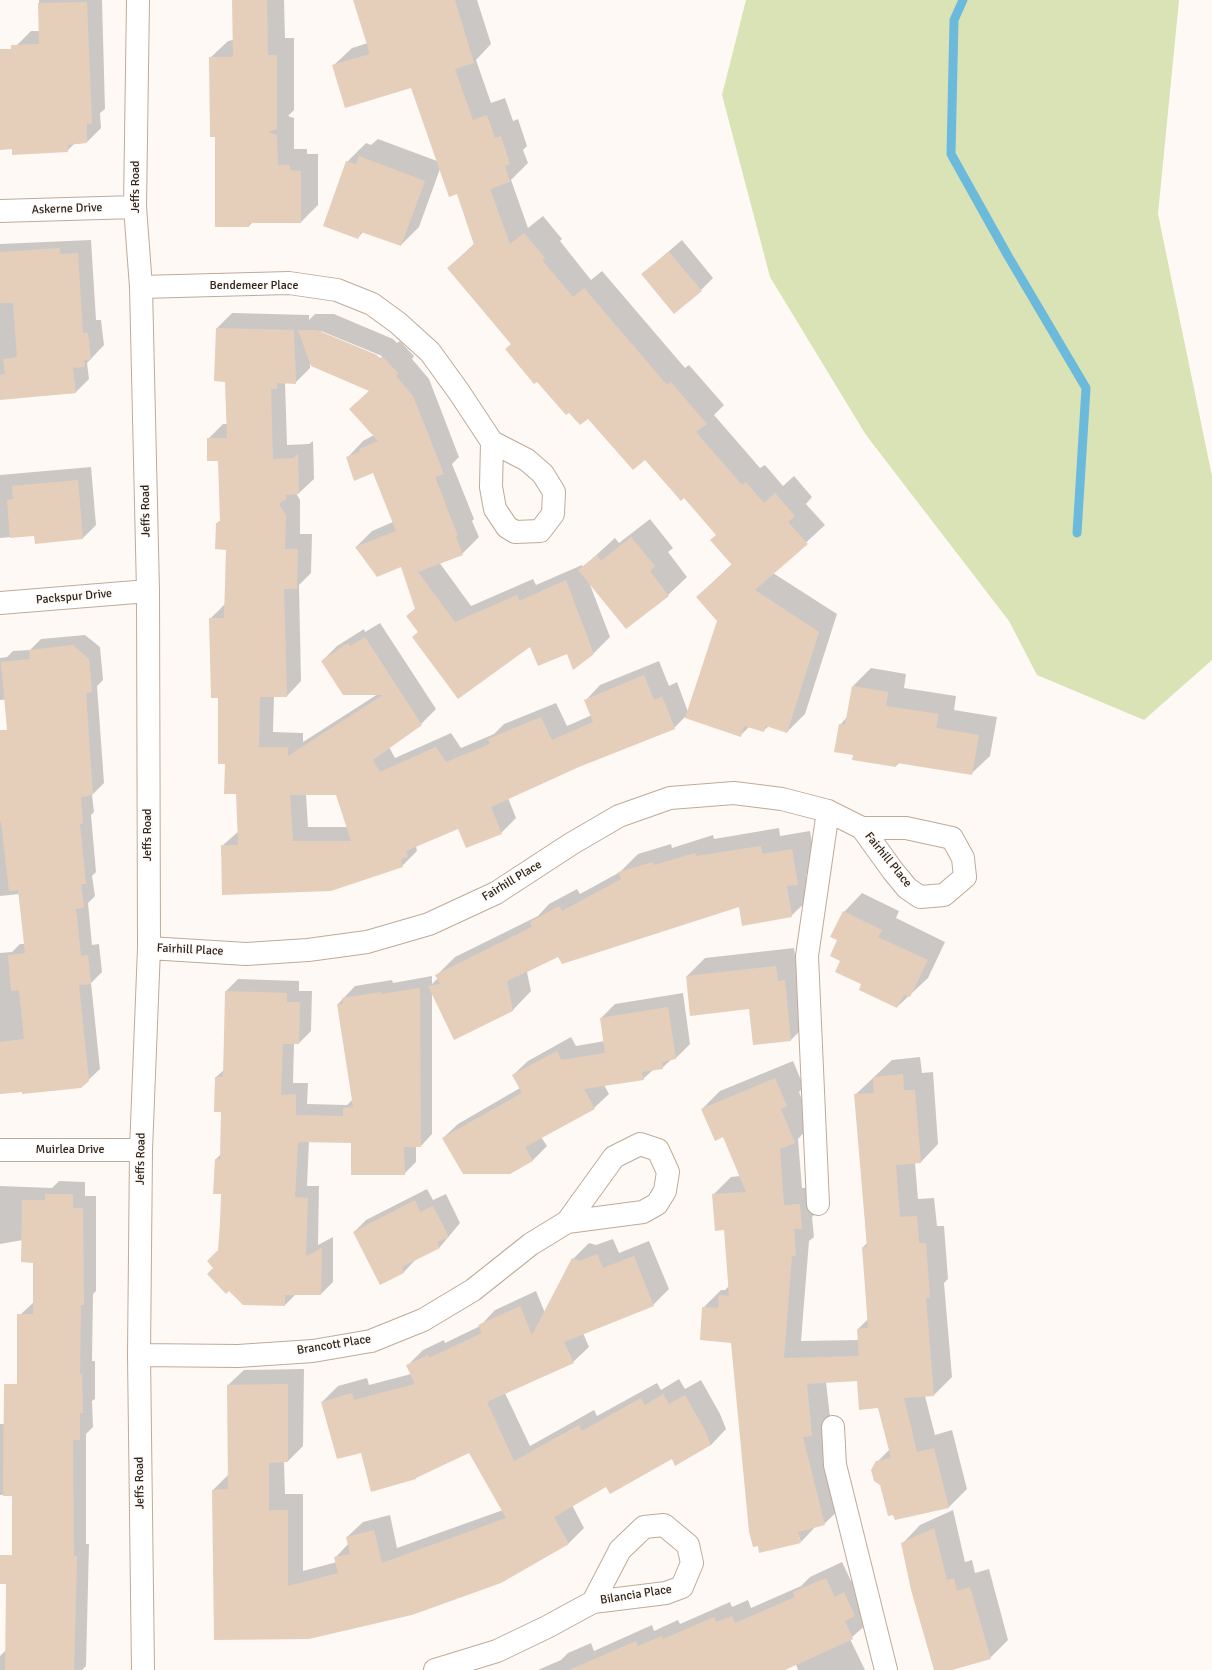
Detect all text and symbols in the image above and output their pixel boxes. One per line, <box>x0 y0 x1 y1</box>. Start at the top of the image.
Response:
street label: Jeffs Road <box>129 161 143 213</box>
street label: Askerne Drive <box>31 201 103 217</box>
street label: Bendemeer Place <box>210 279 298 293</box>
street label: Jeffs Road <box>138 485 154 537</box>
street label: Packspur Drive <box>35 587 113 607</box>
street label: Jeffs Road <box>141 809 155 861</box>
street label: Fairhill Place <box>861 829 915 891</box>
street label: Fairhill Place <box>480 858 544 904</box>
street label: Fairhill Place <box>156 941 224 959</box>
street label: Jeffs Road <box>133 1133 149 1185</box>
street label: Muirlea Drive <box>36 1143 104 1157</box>
street label: Brancott Place <box>296 1332 372 1358</box>
street label: Jeffs Road <box>132 1457 148 1509</box>
street label: Bilancia Place <box>599 1582 673 1608</box>

